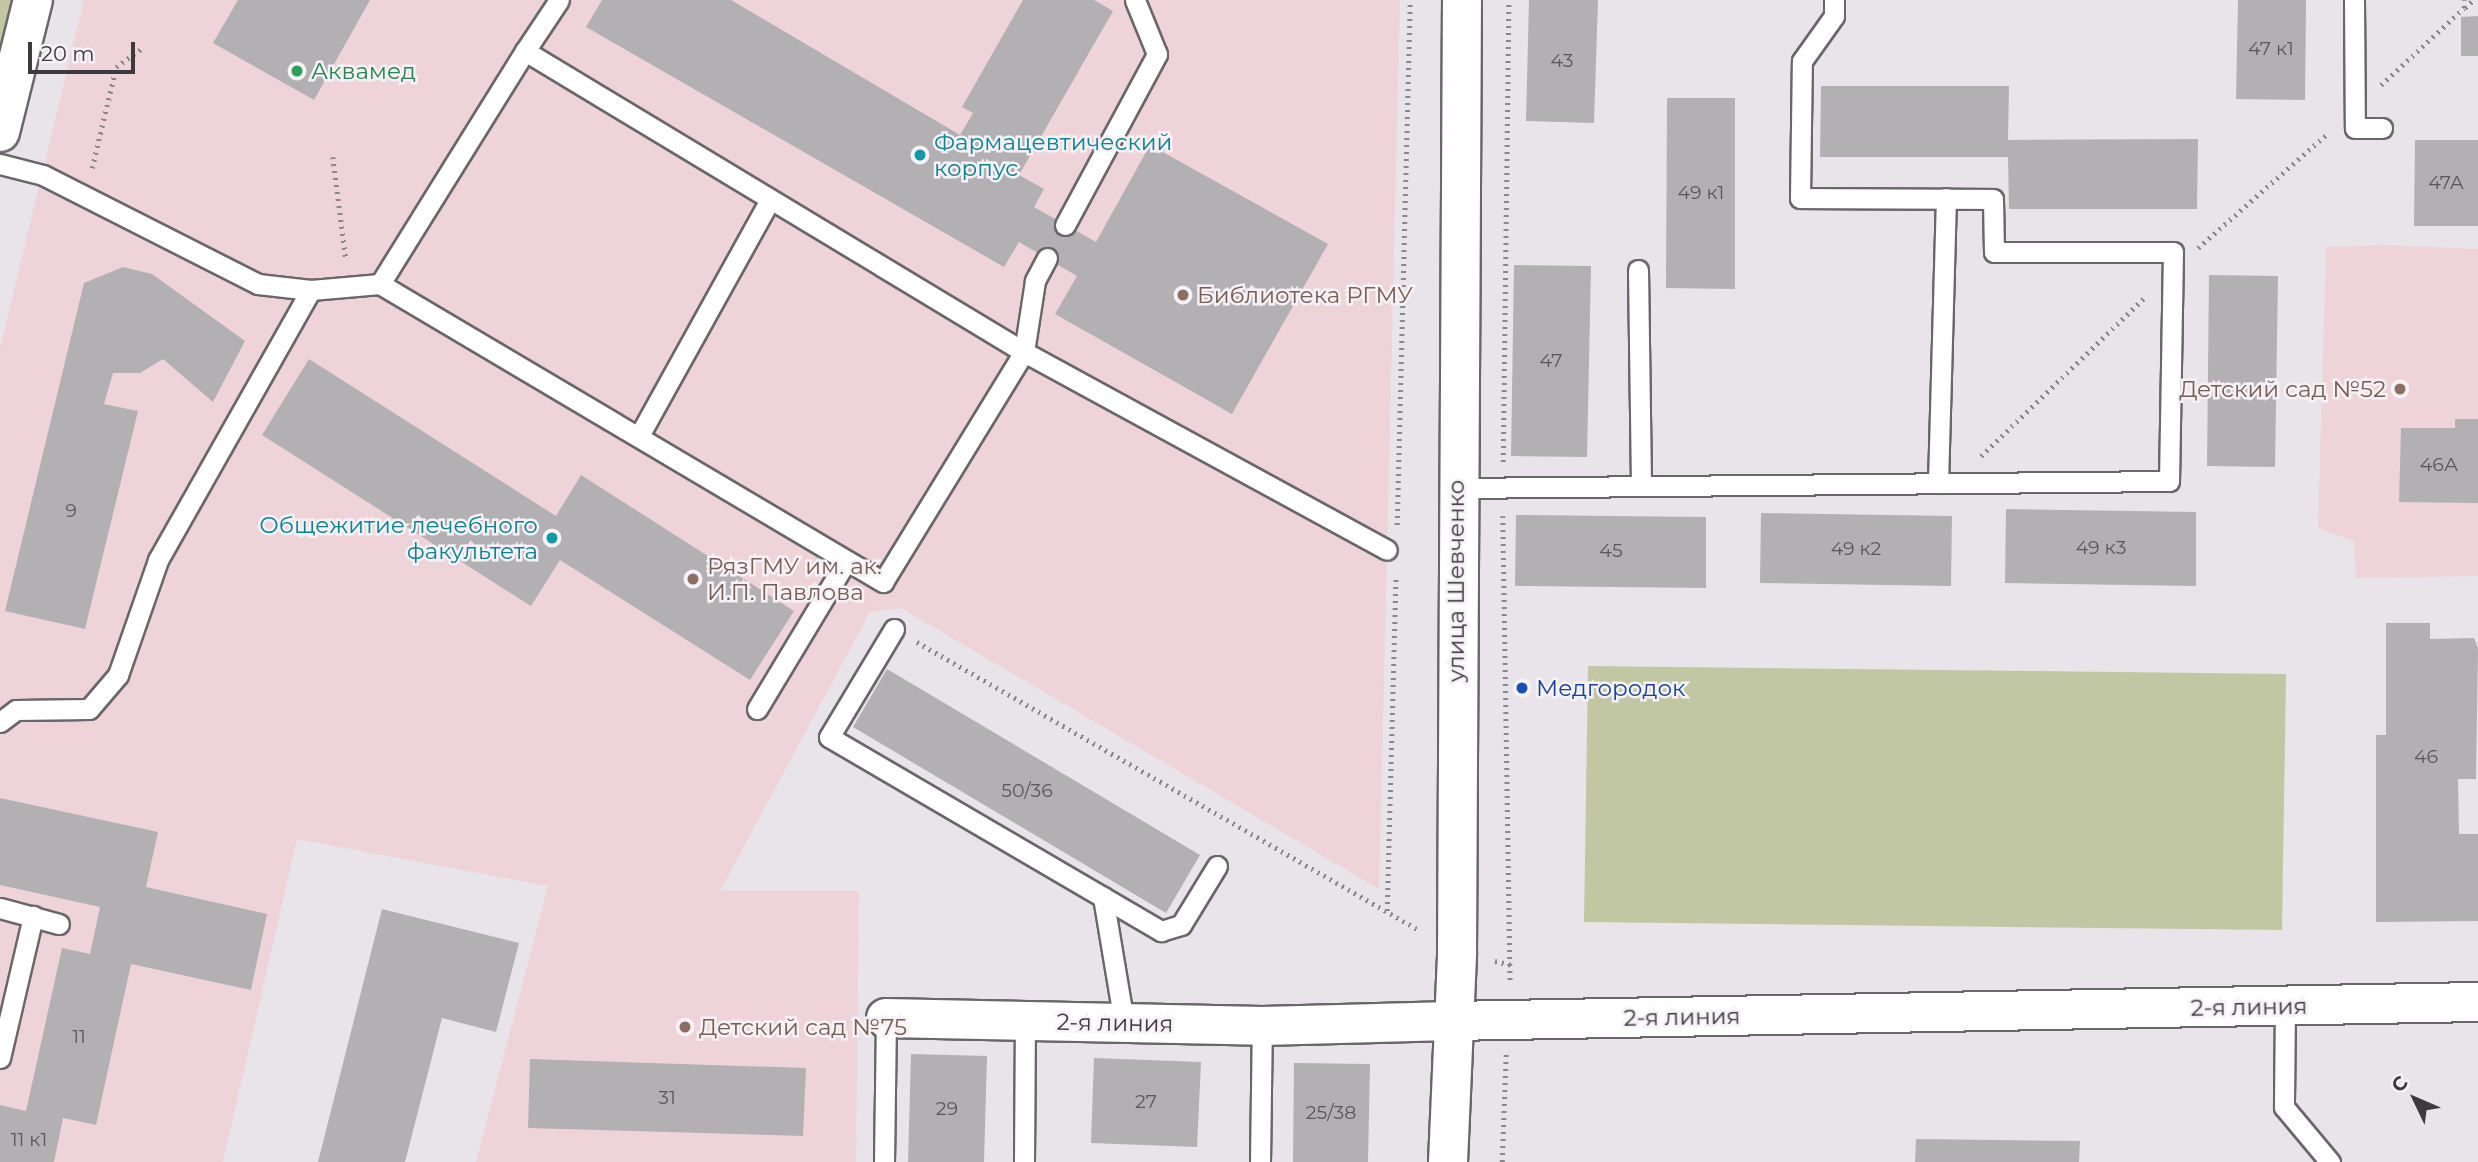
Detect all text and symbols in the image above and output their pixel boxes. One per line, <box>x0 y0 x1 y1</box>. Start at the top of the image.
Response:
scale bar <box>32 28 138 72</box>
house number: 47 к1 <box>2248 38 2294 60</box>
text: 20 m <box>41 41 95 66</box>
house number: 43 <box>1551 50 1573 72</box>
place label: Аквамед <box>311 57 416 85</box>
marker: Аквамед <box>289 63 305 79</box>
place label: Фармацевтический корпус <box>934 128 1172 182</box>
marker: Фармацевтический корпус <box>912 147 928 163</box>
house number: 47А <box>2428 172 2464 194</box>
house number: 49 к1 <box>1678 182 1724 204</box>
place label: Библиотека РГМУ <box>1197 281 1413 309</box>
marker: Библиотека РГМУ <box>1175 287 1191 303</box>
house number: 47 <box>1540 350 1562 372</box>
place label: Детский сад №52 <box>2179 375 2386 403</box>
marker: Детский сад №52 <box>2392 381 2408 397</box>
house number: 46А <box>2420 454 2458 476</box>
street label: улица Шевченко <box>1442 480 1470 682</box>
house number: 9 <box>65 500 77 522</box>
place label: Общежитие лечебного факультета <box>259 511 538 565</box>
marker: Общежитие лечебного факультета <box>544 530 560 546</box>
house number: 49 к3 <box>2076 537 2126 559</box>
house number: 49 к2 <box>1831 538 1881 560</box>
house number: 45 <box>1599 540 1623 562</box>
place label: РязГМУ им. ак. И.П. Павлова <box>707 552 882 606</box>
marker: РязГМУ им. ак. И.П. Павлова <box>685 571 701 587</box>
place label: Медгородок <box>1536 674 1685 702</box>
marker: Медгородок <box>1514 680 1530 696</box>
house number: 46 <box>2414 746 2438 768</box>
house number: 50/36 <box>1001 780 1053 802</box>
street label: 2-я линия <box>2190 992 2308 1022</box>
street label: 2-я линия <box>1623 1002 1741 1032</box>
street label: 2-я линия <box>1056 1008 1174 1038</box>
place label: Детский сад №75 <box>699 1013 907 1041</box>
marker: Детский сад №75 <box>677 1019 693 1035</box>
house number: 11 <box>72 1026 86 1048</box>
north arrow <box>2380 1064 2450 1134</box>
text: С <box>2386 1071 2413 1097</box>
house number: 31 <box>658 1087 676 1109</box>
house number: 27 <box>1135 1091 1157 1113</box>
house number: 29 <box>936 1098 958 1120</box>
house number: 25/38 <box>1306 1102 1356 1124</box>
house number: 11 к1 <box>11 1129 47 1151</box>

